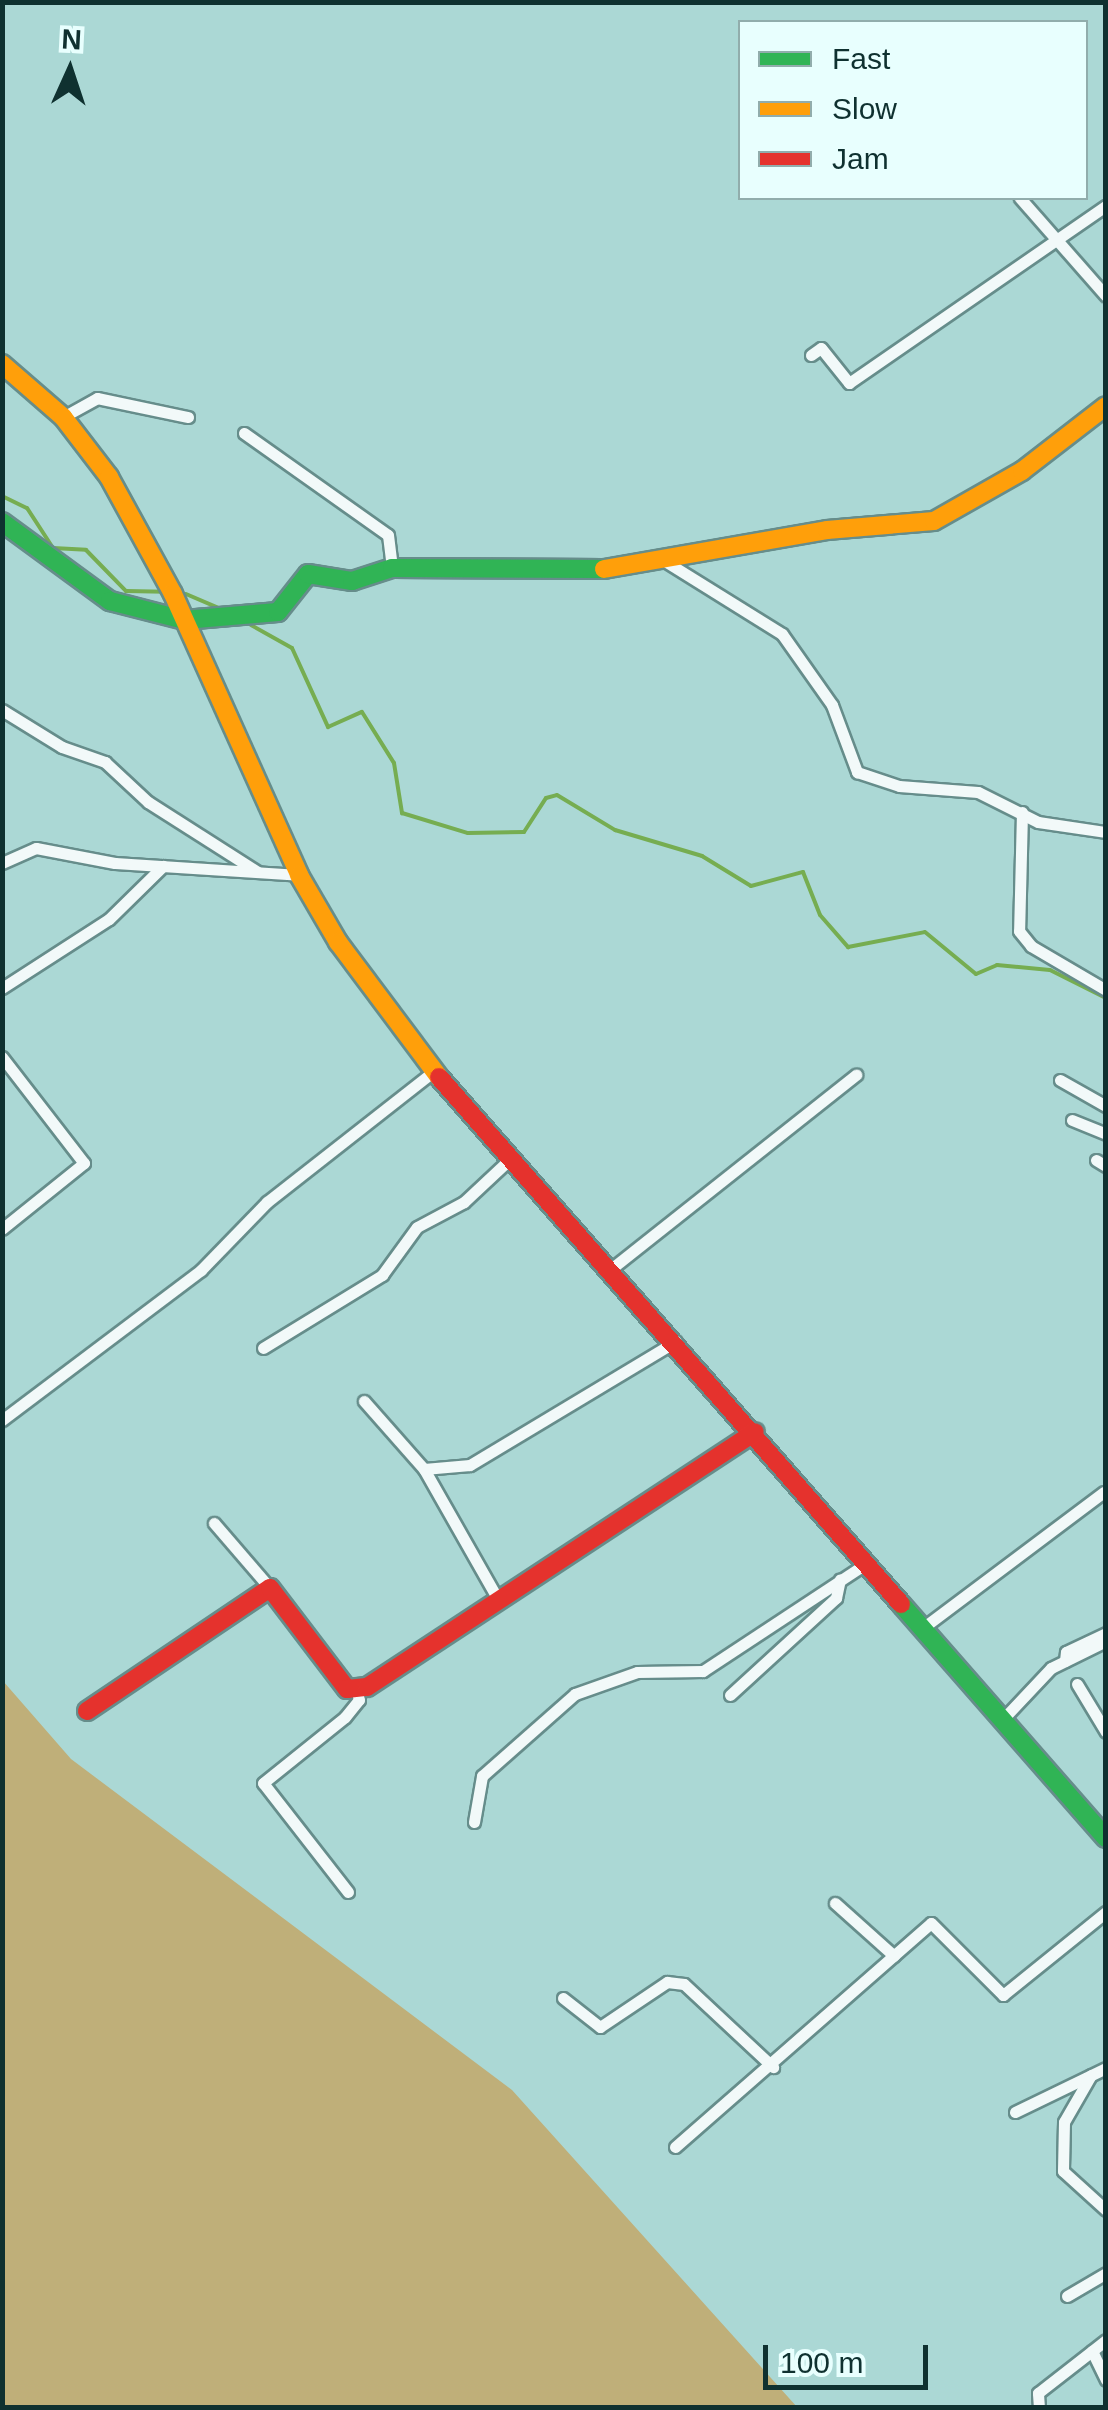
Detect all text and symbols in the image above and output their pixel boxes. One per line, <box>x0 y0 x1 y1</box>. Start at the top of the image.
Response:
north arrow <box>20 20 120 120</box>
legend <box>738 20 1088 200</box>
text: N <box>61 24 83 56</box>
text: Fast <box>832 42 890 75</box>
text: Slow <box>832 92 897 125</box>
text: Jam <box>832 142 889 175</box>
scale bar <box>768 2325 933 2387</box>
text: 100 m <box>780 2346 863 2379</box>

